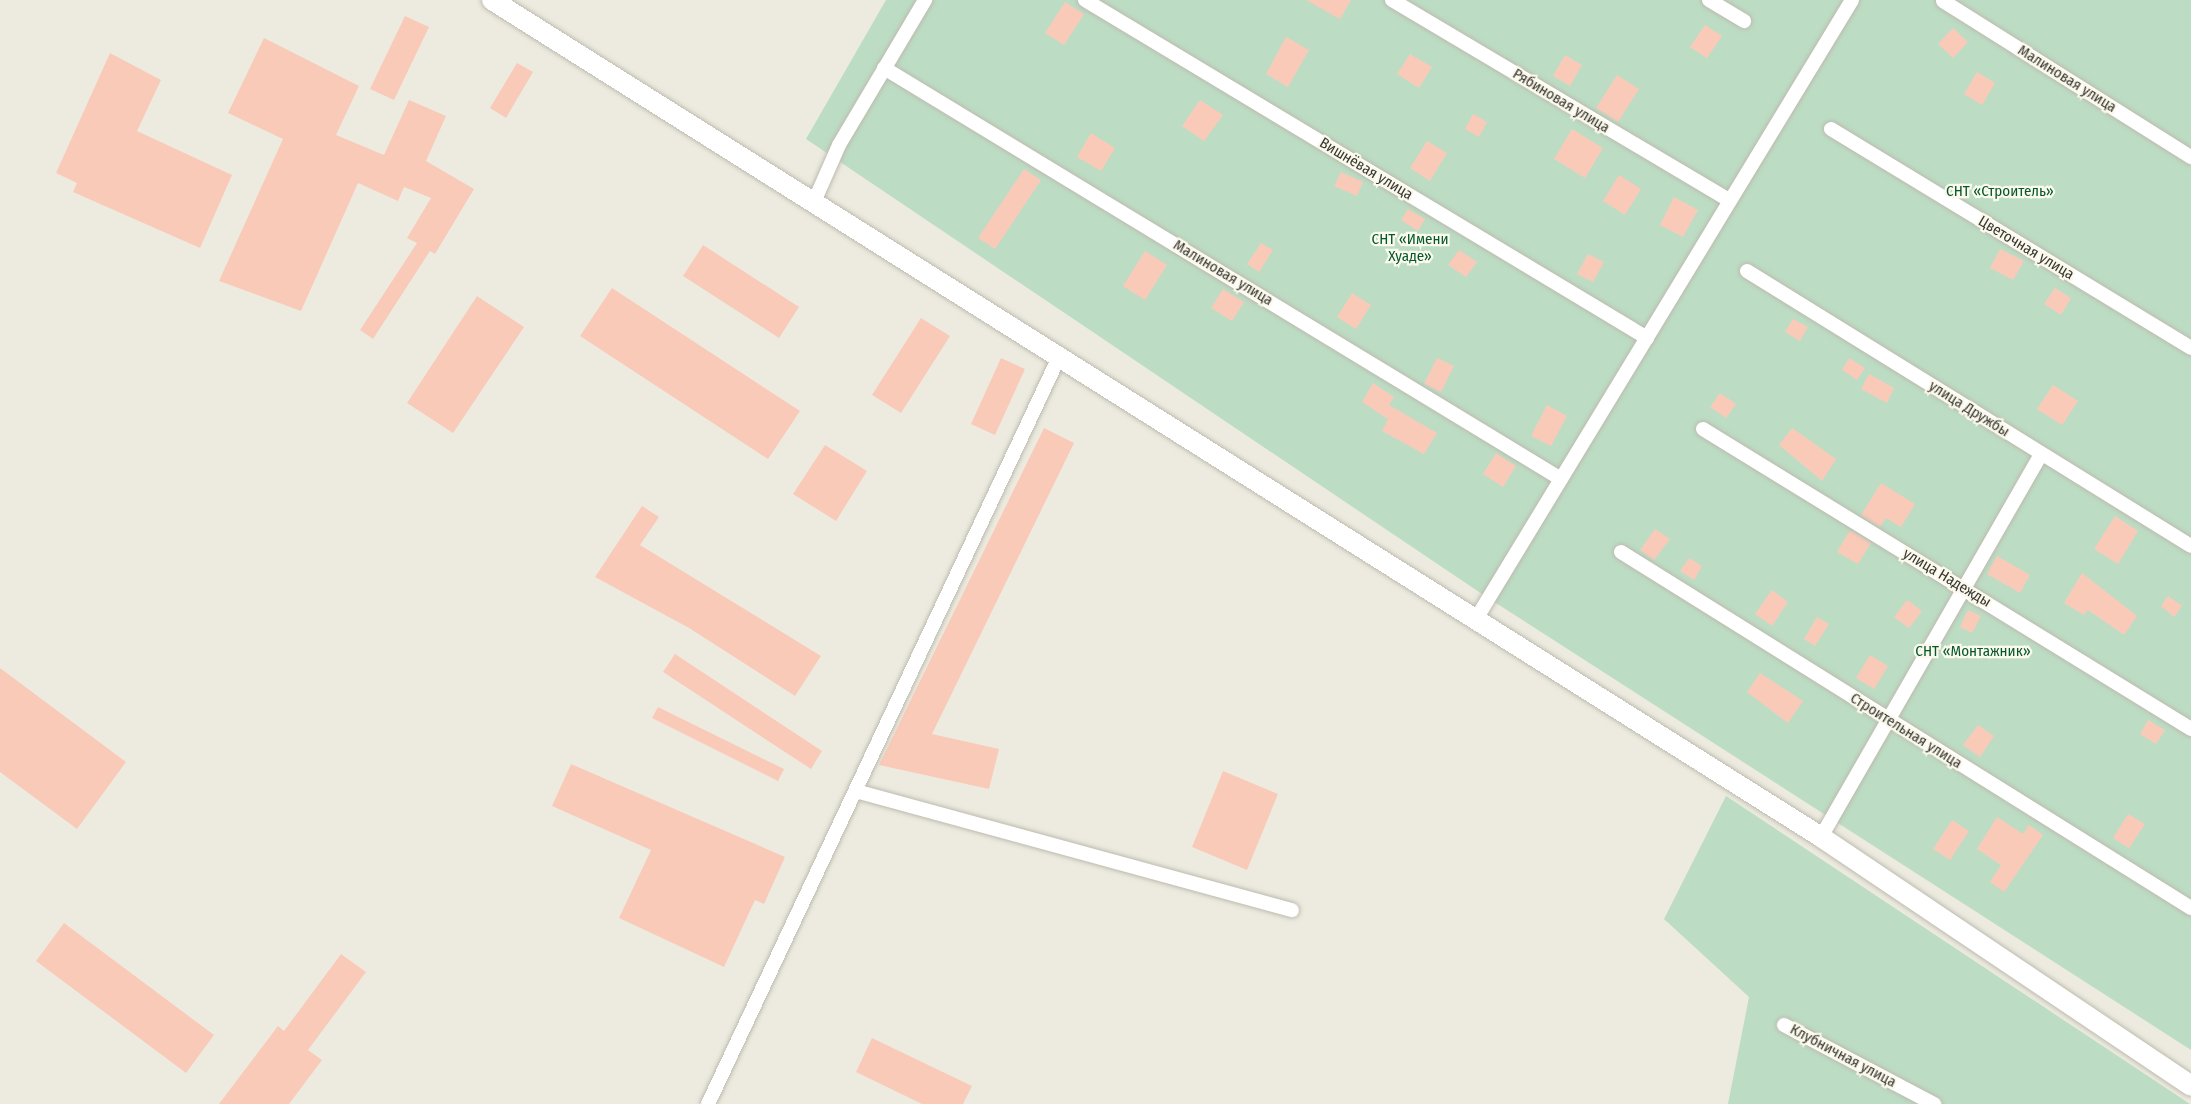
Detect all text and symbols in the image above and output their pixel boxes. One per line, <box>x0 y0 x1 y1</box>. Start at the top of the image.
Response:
street label: Малиновая улица <box>2014 41 2120 117</box>
street label: Рябиновая улица <box>1509 65 1613 137</box>
street label: Вишнёвая улица <box>1316 134 1416 204</box>
park label: СНТ «Строитель» <box>1946 183 2054 201</box>
street label: Цветочная улица <box>1975 212 2077 284</box>
park label: СНТ «Имени Хуаде» <box>1372 230 1448 265</box>
street label: Малиновая улица <box>1170 236 1276 310</box>
street label: улица Дружбы <box>1925 377 2013 441</box>
street label: улица Надежды <box>1900 545 1994 611</box>
park label: СНТ «Монтажник» <box>1915 643 2031 661</box>
street label: Строительная улица <box>1847 689 1965 773</box>
street label: Клубничная улица <box>1787 1020 1899 1092</box>

